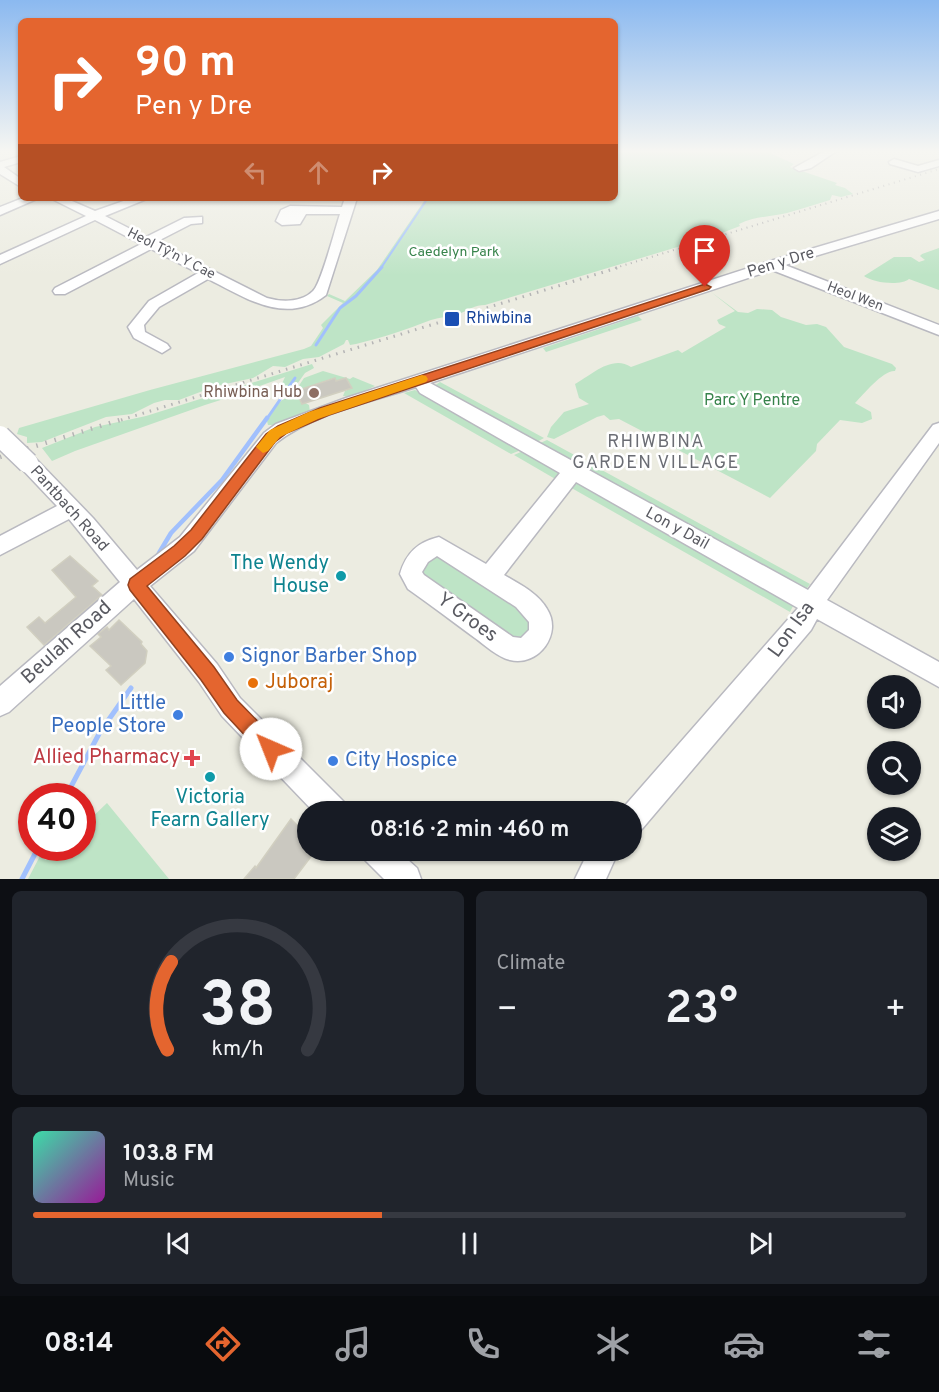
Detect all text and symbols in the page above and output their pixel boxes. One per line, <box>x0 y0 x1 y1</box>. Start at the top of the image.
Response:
text: 90 m <box>135 38 236 91</box>
icon: right <box>36 42 114 120</box>
text: Pen y Dre <box>135 90 252 124</box>
icon: left <box>239 156 272 189</box>
icon: ahead <box>302 156 335 189</box>
icon: right <box>365 156 398 189</box>
street label: Heol Tŷ'n Y Cae <box>124 225 218 283</box>
pin <box>679 225 730 287</box>
icon: arrive <box>688 234 721 267</box>
street label: Pen y Dre <box>745 243 817 283</box>
park label: Caedelyn Park <box>408 244 500 261</box>
street label: Heol Wen <box>824 278 886 316</box>
place label: Rhiwbina <box>466 309 532 329</box>
marker: Rhiwbina <box>443 310 461 328</box>
place label: Rhiwbina Hub <box>203 383 302 403</box>
marker: Rhiwbina Hub <box>307 386 321 400</box>
park label: Parc Y Pentre <box>704 391 800 411</box>
district label: RHIWBINA GARDEN VILLAGE <box>572 431 740 475</box>
street label: Pantbach Road <box>25 462 113 556</box>
street label: Lon y Dail <box>641 503 713 555</box>
place label: The Wendy House <box>230 551 329 600</box>
marker: The Wendy House <box>334 569 348 583</box>
street label: Y Groes <box>431 587 503 649</box>
street label: Beulah Road <box>16 595 118 691</box>
street label: Lon Isa <box>763 597 821 663</box>
place label: Signor Barber Shop <box>241 644 417 670</box>
marker: Signor Barber Shop <box>222 650 236 664</box>
place label: Juboraj <box>265 670 333 696</box>
map controls <box>867 675 921 861</box>
button: sound <box>867 675 921 729</box>
marker: Juboraj <box>246 676 260 690</box>
place label: Little People Store <box>51 691 166 740</box>
marker: Little People Store <box>171 708 185 722</box>
position arrow <box>239 717 303 781</box>
button: search <box>867 741 921 795</box>
place label: Allied Pharmacy <box>33 745 180 771</box>
place label: City Hospice <box>345 748 457 774</box>
marker: Allied Pharmacy <box>185 751 199 765</box>
marker: City Hospice <box>326 754 340 768</box>
marker: Victoria Fearn Gallery <box>203 770 217 784</box>
speed limit sign: 40 <box>18 783 96 861</box>
place label: Victoria Fearn Gallery <box>151 785 269 834</box>
button: layers <box>867 807 921 861</box>
text: 08:16 · 2 min · 460 m <box>370 817 569 844</box>
text: Climate <box>497 951 565 977</box>
text: 38 <box>199 969 276 1048</box>
text: 23° <box>665 982 738 1039</box>
text: − <box>497 990 518 1032</box>
text: + <box>885 990 906 1032</box>
text: km/h <box>212 1036 264 1063</box>
text: 103.8 FM <box>123 1141 214 1168</box>
text: Music <box>123 1168 175 1194</box>
icon: previous <box>162 1227 195 1260</box>
icon: pause <box>453 1227 486 1260</box>
icon: next <box>744 1227 777 1260</box>
icon: directions <box>202 1323 244 1365</box>
icon: music <box>332 1323 374 1365</box>
icon: phone <box>462 1323 504 1365</box>
icon: climate <box>592 1323 634 1365</box>
icon: car <box>723 1323 765 1365</box>
icon: filters <box>853 1323 895 1365</box>
text: 08:14 <box>44 1327 114 1361</box>

